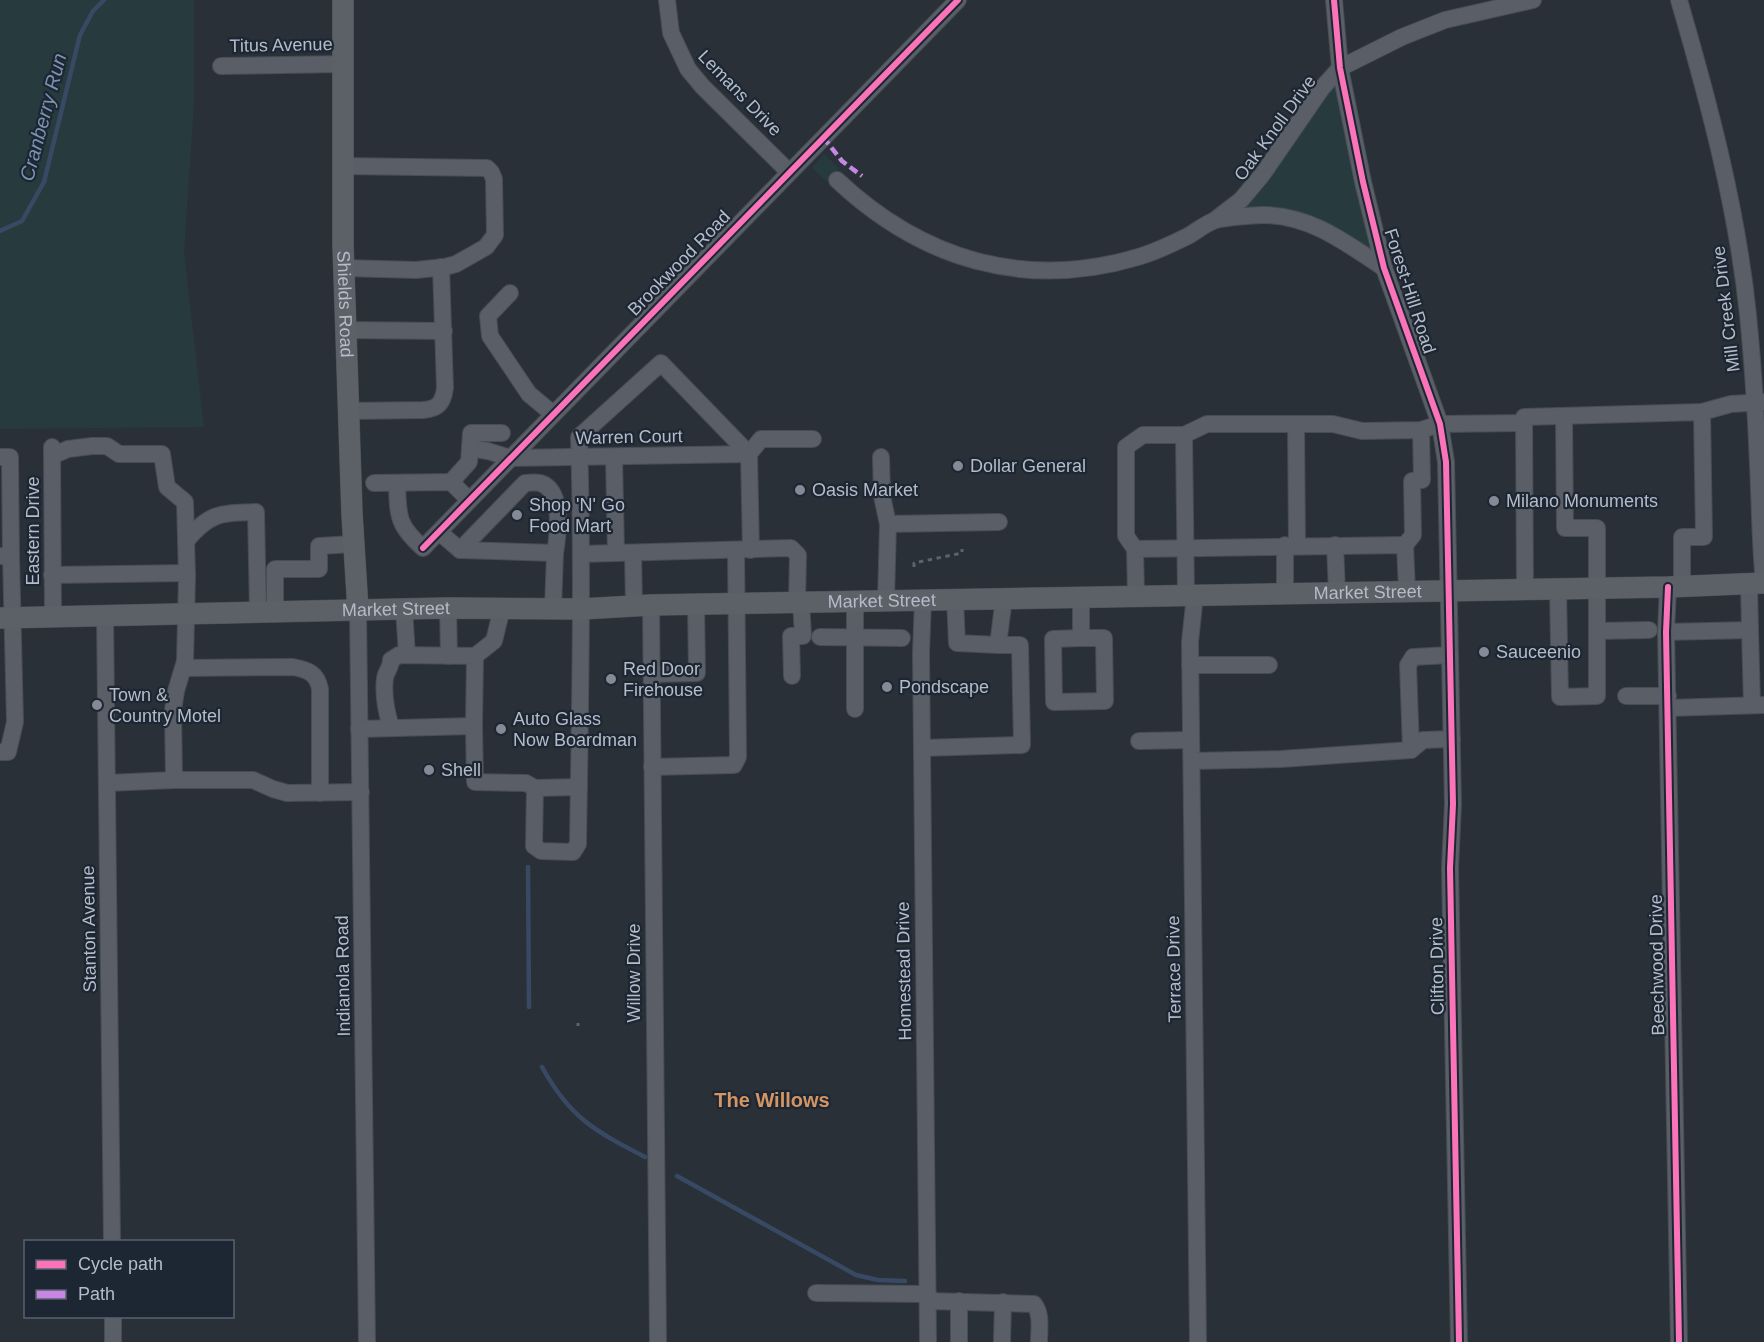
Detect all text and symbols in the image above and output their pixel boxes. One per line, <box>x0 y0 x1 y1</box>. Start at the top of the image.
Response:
street label: Titus Avenue <box>229 34 333 56</box>
street label: Lemans Drive <box>694 46 786 140</box>
water label: Cranberry Run <box>15 51 71 183</box>
street label: Oak Knoll Drive <box>1230 72 1320 184</box>
street label: Brookwood Road <box>624 206 734 320</box>
street label: Forest-Hill Road <box>1380 226 1440 356</box>
street label: Mill Creek Drive <box>1708 245 1744 373</box>
street label: Shields Road <box>333 250 357 358</box>
street label: Warren Court <box>575 426 683 448</box>
place label: Dollar General <box>970 456 1086 476</box>
marker: Dollar General <box>951 459 965 473</box>
street label: Eastern Drive <box>23 476 43 586</box>
place label: Oasis Market <box>812 480 918 500</box>
marker: Oasis Market <box>793 483 807 497</box>
place label: Milano Monuments <box>1506 491 1658 511</box>
marker: Milano Monuments <box>1487 494 1501 508</box>
place label: Shop 'N' Go Food Mart <box>529 495 625 536</box>
marker: Shop 'N' Go Food Mart <box>510 508 524 522</box>
street label: Market Street <box>1313 581 1422 603</box>
street label: Market Street <box>827 590 936 612</box>
street label: Market Street <box>342 598 450 620</box>
place label: Sauceenio <box>1496 642 1581 662</box>
marker: Sauceenio <box>1477 645 1491 659</box>
place label: Red Door Firehouse <box>623 659 703 700</box>
marker: Red Door Firehouse <box>604 672 618 686</box>
place label: Pondscape <box>899 677 989 697</box>
marker: Pondscape <box>880 680 894 694</box>
place label: Town & Country Motel <box>109 685 221 726</box>
marker: Town & Country Motel <box>90 698 104 712</box>
place label: Auto Glass Now Boardman <box>513 709 637 750</box>
marker: Auto Glass Now Boardman <box>494 722 508 736</box>
place label: Shell <box>441 760 481 780</box>
marker: Shell <box>422 763 436 777</box>
street label: Stanton Avenue <box>78 865 100 993</box>
street label: Beechwood Drive <box>1646 894 1668 1036</box>
street label: Homestead Drive <box>893 901 915 1041</box>
street label: Indianola Road <box>332 915 354 1037</box>
street label: Terrace Drive <box>1163 915 1185 1023</box>
street label: Clifton Drive <box>1426 917 1448 1015</box>
street label: Willow Drive <box>624 924 644 1023</box>
district label: The Willows <box>714 1089 830 1111</box>
legend <box>24 1240 234 1318</box>
text: Cycle path <box>78 1254 163 1274</box>
text: Path <box>78 1284 115 1304</box>

